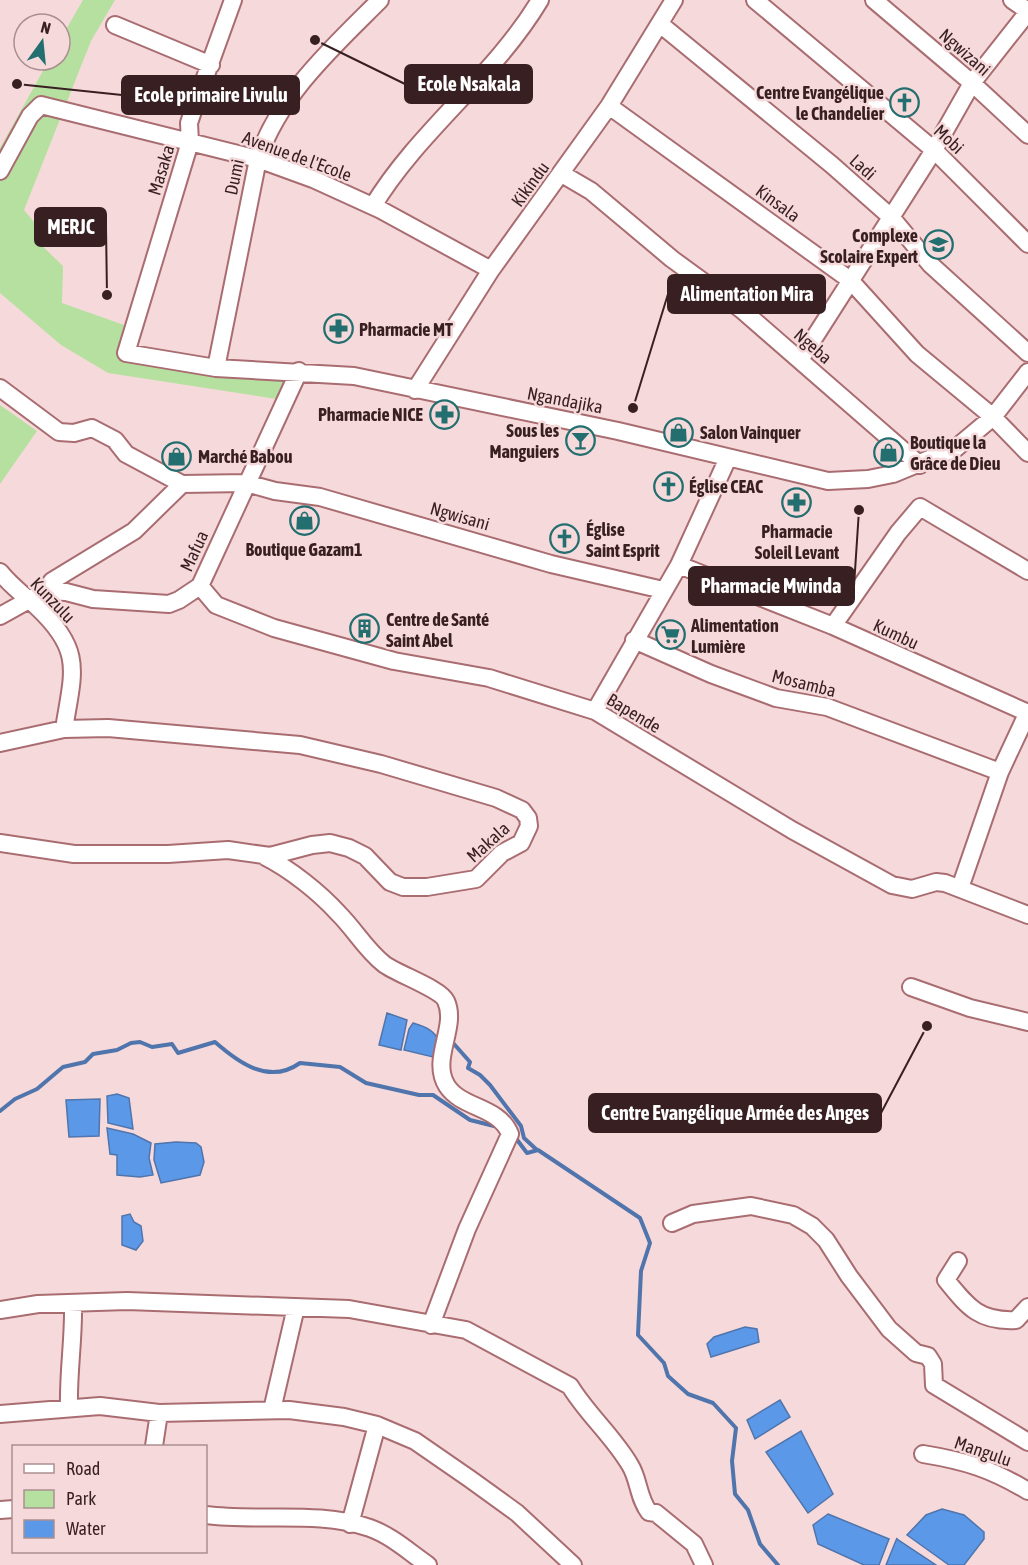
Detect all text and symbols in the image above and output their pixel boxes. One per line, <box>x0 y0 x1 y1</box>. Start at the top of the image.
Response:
north arrow <box>12 12 72 72</box>
text: N <box>39 18 53 37</box>
street label: Ngwizani <box>935 24 995 80</box>
callout: Ecole Nsakala <box>405 65 532 103</box>
text: Ecole Nsakala <box>417 72 521 95</box>
callout: Ecole primaire Livulu <box>122 76 299 114</box>
place label: Centre Evangélique le Chandelier <box>756 82 885 124</box>
text: Ecole primaire Livulu <box>134 83 288 106</box>
church icon: Centre Evangélique le Chandelier <box>889 86 921 118</box>
street label: Mobi <box>930 120 968 158</box>
street label: Avenue de l'Ecole <box>240 127 354 185</box>
street label: Masaka <box>143 142 179 198</box>
street label: Ladi <box>846 150 880 184</box>
street label: Dumi <box>220 157 248 197</box>
street label: Kikindu <box>507 157 553 211</box>
street label: Kinsala <box>752 180 804 226</box>
callout: MERJC <box>35 208 106 246</box>
text: MERJC <box>47 215 95 238</box>
place label: Complexe Scolaire Expert <box>820 225 919 267</box>
school or university icon: Complexe Scolaire Expert <box>923 229 955 261</box>
callout: Alimentation Mira <box>668 275 825 313</box>
text: Alimentation Mira <box>680 282 813 305</box>
pharmacy icon: Pharmacie MT <box>322 313 354 345</box>
place label: Pharmacie MT <box>359 319 453 340</box>
street label: Ngeba <box>790 324 836 368</box>
street label: Ngandajika <box>525 382 605 418</box>
pharmacy icon: Pharmacie NICE <box>428 398 460 430</box>
place label: Pharmacie NICE <box>318 404 423 425</box>
shop icon: Salon Vainquer <box>663 416 695 448</box>
place label: Sous les Manguiers <box>489 420 560 462</box>
place label: Salon Vainquer <box>700 422 801 443</box>
bar icon: Sous les Manguiers <box>564 424 596 456</box>
place label: Boutique la Grâce de Dieu <box>910 432 1001 474</box>
shop icon: Boutique la Grâce de Dieu <box>873 436 905 468</box>
shop icon: Marché Babou <box>161 440 193 472</box>
place label: Marché Babou <box>198 446 293 467</box>
church icon: Église CEAC <box>652 470 684 502</box>
place label: Église CEAC <box>689 476 763 497</box>
pharmacy icon: Pharmacie Soleil Levant <box>781 486 813 518</box>
street label: Ngwisani <box>428 498 492 534</box>
shop icon: Boutique Gazam1 <box>288 504 320 536</box>
place label: Église Saint Esprit <box>586 519 660 561</box>
place label: Pharmacie Soleil Levant <box>755 521 840 563</box>
church icon: Église Saint Esprit <box>549 523 581 555</box>
street label: Mafua <box>176 527 212 575</box>
place label: Boutique Gazam1 <box>245 539 363 560</box>
callout: Pharmacie Mwinda <box>689 567 854 605</box>
street label: Kunzulu <box>26 573 80 627</box>
text: Pharmacie Mwinda <box>701 574 841 597</box>
place label: Centre de Santé Saint Abel <box>386 609 489 651</box>
building icon: Centre de Santé Saint Abel <box>349 613 381 645</box>
street label: Kumbu <box>870 614 922 654</box>
place label: Alimentation Lumière <box>690 615 779 657</box>
supermarket icon: Alimentation Lumière <box>654 619 686 651</box>
street label: Mosamba <box>770 665 838 701</box>
street label: Bapende <box>603 689 665 737</box>
street label: Makala <box>462 818 514 866</box>
callout: Centre Evangélique Armée des Anges <box>589 1094 881 1132</box>
text: Centre Evangélique Armée des Anges <box>601 1101 869 1124</box>
street label: Mangulu <box>952 1431 1014 1471</box>
legend <box>12 1445 207 1553</box>
text: Road <box>66 1458 100 1479</box>
text: Park <box>66 1488 96 1509</box>
text: Water <box>66 1518 106 1539</box>

